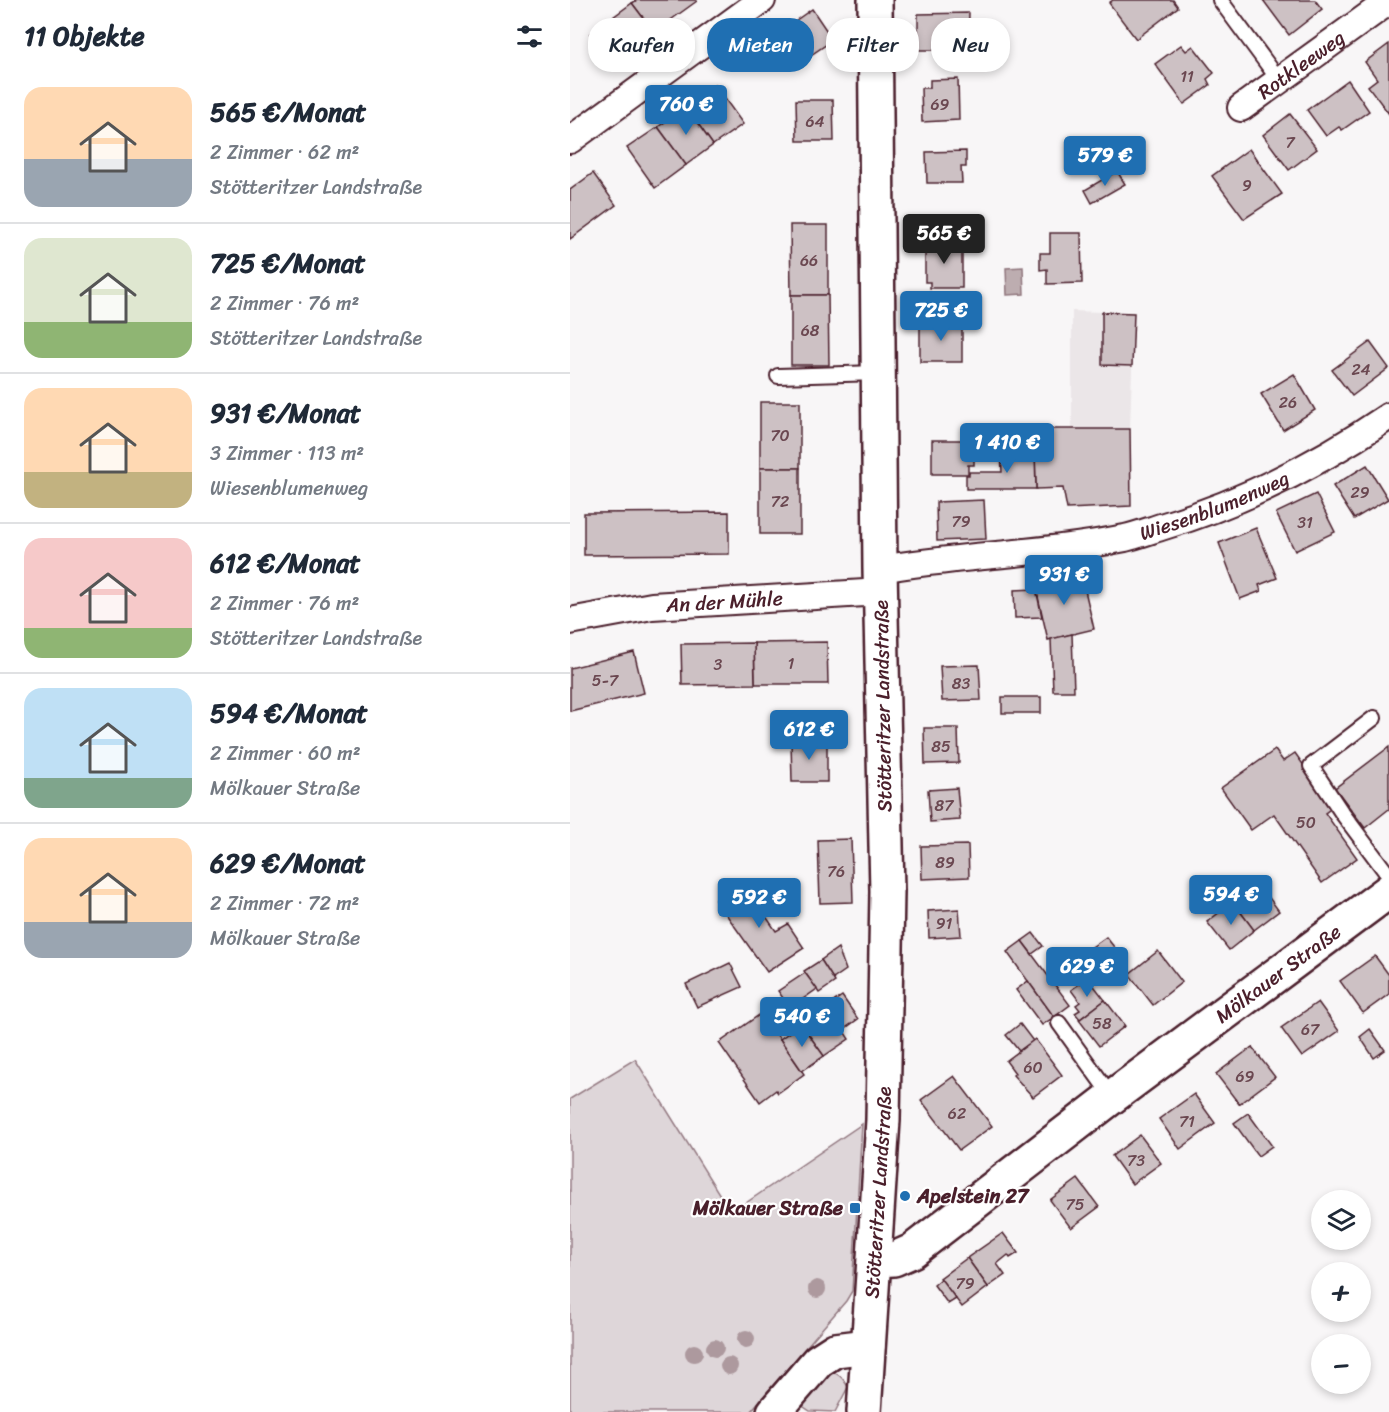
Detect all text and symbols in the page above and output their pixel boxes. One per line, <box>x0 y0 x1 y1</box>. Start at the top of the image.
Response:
text: 11 Objekte <box>24 13 145 59</box>
chip: Kaufen <box>588 18 695 72</box>
chip: Mieten <box>707 18 814 72</box>
chip: Filter <box>826 18 919 72</box>
chip: Neu <box>931 18 1010 72</box>
icon: filters <box>513 20 546 53</box>
street label: Rotkleeweg <box>1250 21 1352 109</box>
house number: 11 <box>1180 62 1194 91</box>
pin: 760 € <box>644 85 728 136</box>
text: 760 € <box>659 87 713 122</box>
text: 565 €/Monat <box>210 89 366 135</box>
house number: 69 <box>931 90 950 119</box>
house number: 64 <box>805 107 825 136</box>
icon: home <box>72 111 144 183</box>
house number: 7 <box>1285 128 1295 157</box>
text: 2 Zimmer · 62 m² <box>210 135 359 170</box>
pin: 579 € <box>1063 136 1147 187</box>
text: 579 € <box>1078 138 1132 173</box>
text: Stötteritzer Landstraße <box>210 170 422 205</box>
house number: 9 <box>1242 171 1252 200</box>
pin: 565 € <box>902 214 986 265</box>
text: 565 € <box>917 216 971 251</box>
text: 725 €/Monat <box>210 240 366 286</box>
house number: 66 <box>800 246 818 275</box>
icon: home <box>72 262 144 334</box>
text: 2 Zimmer · 76 m² <box>210 286 359 321</box>
pin: 725 € <box>899 291 983 342</box>
text: 725 € <box>914 293 968 328</box>
house number: 68 <box>801 316 820 345</box>
text: Stötteritzer Landstraße <box>210 321 422 356</box>
house number: 24 <box>1351 355 1371 384</box>
house number: 26 <box>1279 388 1297 417</box>
text: 931 €/Monat <box>210 390 361 436</box>
icon: home <box>72 412 144 484</box>
house number: 70 <box>770 421 790 450</box>
pin: 1 410 € <box>952 423 1062 474</box>
text: 1 410 € <box>974 425 1040 460</box>
text: 3 Zimmer · 113 m² <box>210 436 364 471</box>
street label: Wiesenblumenweg <box>1135 461 1295 550</box>
text: Wiesenblumenweg <box>210 471 368 506</box>
house number: 29 <box>1350 478 1370 507</box>
house number: 72 <box>771 487 789 516</box>
house number: 79 <box>952 507 971 536</box>
house number: 31 <box>1297 508 1313 537</box>
text: 612 €/Monat <box>210 540 361 586</box>
pin: 931 € <box>1022 555 1106 606</box>
text: 931 € <box>1039 557 1089 592</box>
icon: home <box>72 562 144 634</box>
street label: An der Mühle <box>664 581 784 623</box>
text: 2 Zimmer · 76 m² <box>210 586 359 621</box>
street label: Stötteritzer Landstraße <box>864 599 902 812</box>
text: Stötteritzer Landstraße <box>210 621 422 656</box>
house number: 1 <box>788 649 795 678</box>
house number: 3 <box>714 650 723 679</box>
house number: 5-7 <box>592 666 619 695</box>
house number: 83 <box>952 669 970 698</box>
text: 594 €/Monat <box>210 690 368 736</box>
pin: 612 € <box>767 710 851 761</box>
icon: home <box>72 712 144 784</box>
text: 612 € <box>784 712 834 747</box>
house number: 85 <box>931 732 951 761</box>
text: 2 Zimmer · 60 m² <box>210 736 361 771</box>
text: Mölkauer Straße <box>210 771 360 806</box>
house number: 87 <box>935 791 954 820</box>
house number: 50 <box>1296 808 1316 837</box>
text: 629 €/Monat <box>210 840 366 886</box>
house number: 89 <box>935 848 955 877</box>
house number: 76 <box>827 857 845 886</box>
icon: home <box>72 862 144 934</box>
pin: 594 € <box>1189 875 1273 926</box>
text: 594 € <box>1203 877 1259 912</box>
pin: 592 € <box>717 878 801 929</box>
text: 592 € <box>732 880 786 915</box>
text: 2 Zimmer · 72 m² <box>210 886 359 921</box>
house number: 91 <box>936 909 952 938</box>
street label: Mölkauer Straße <box>1207 915 1349 1032</box>
text: Mölkauer Straße <box>210 921 360 956</box>
pin: 629 € <box>1045 947 1129 998</box>
text: 629 € <box>1060 949 1114 984</box>
pin: 540 € <box>760 997 844 1048</box>
text: 540 € <box>774 999 830 1034</box>
house number: 58 <box>1092 1009 1112 1038</box>
house number: 67 <box>1301 1015 1320 1044</box>
house number: 60 <box>1023 1053 1043 1082</box>
house number: 69 <box>1236 1062 1255 1091</box>
street label: Stötteritzer Landstraße <box>854 1086 901 1300</box>
house number: 62 <box>948 1099 966 1128</box>
house number: 71 <box>1179 1107 1195 1136</box>
house number: 73 <box>1127 1146 1145 1175</box>
place label: Apelstein 27 <box>916 1179 1030 1214</box>
marker: Apelstein 27 <box>898 1189 912 1203</box>
house number: 75 <box>1066 1190 1085 1219</box>
map controls <box>1311 1190 1371 1394</box>
button: layers <box>1311 1190 1371 1250</box>
place label: Mölkauer Straße <box>692 1191 844 1226</box>
marker: Mölkauer Straße <box>848 1201 862 1215</box>
button: + <box>1311 1262 1371 1322</box>
house number: 79 <box>956 1269 975 1298</box>
button: − <box>1311 1334 1371 1394</box>

